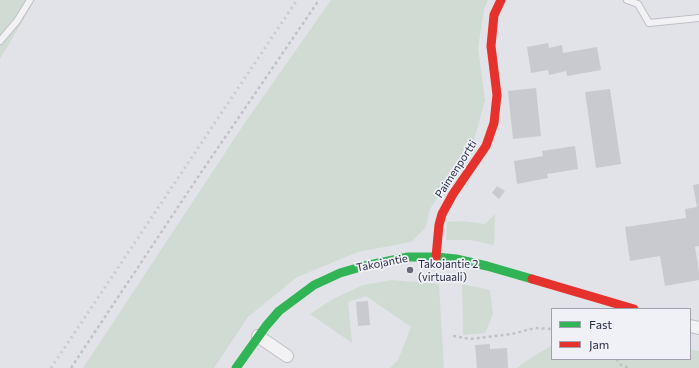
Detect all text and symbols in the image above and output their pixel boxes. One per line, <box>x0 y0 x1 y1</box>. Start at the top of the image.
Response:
street label: Paimenportti <box>432 138 480 200</box>
street label: Takojantie <box>355 252 409 274</box>
place label: Takojantie 2 (virtuaali) <box>418 257 478 283</box>
marker: Takojantie 2 (virtuaali) <box>405 265 415 275</box>
legend <box>551 308 691 360</box>
text: Fast <box>589 317 612 331</box>
text: Jam <box>589 337 609 351</box>

